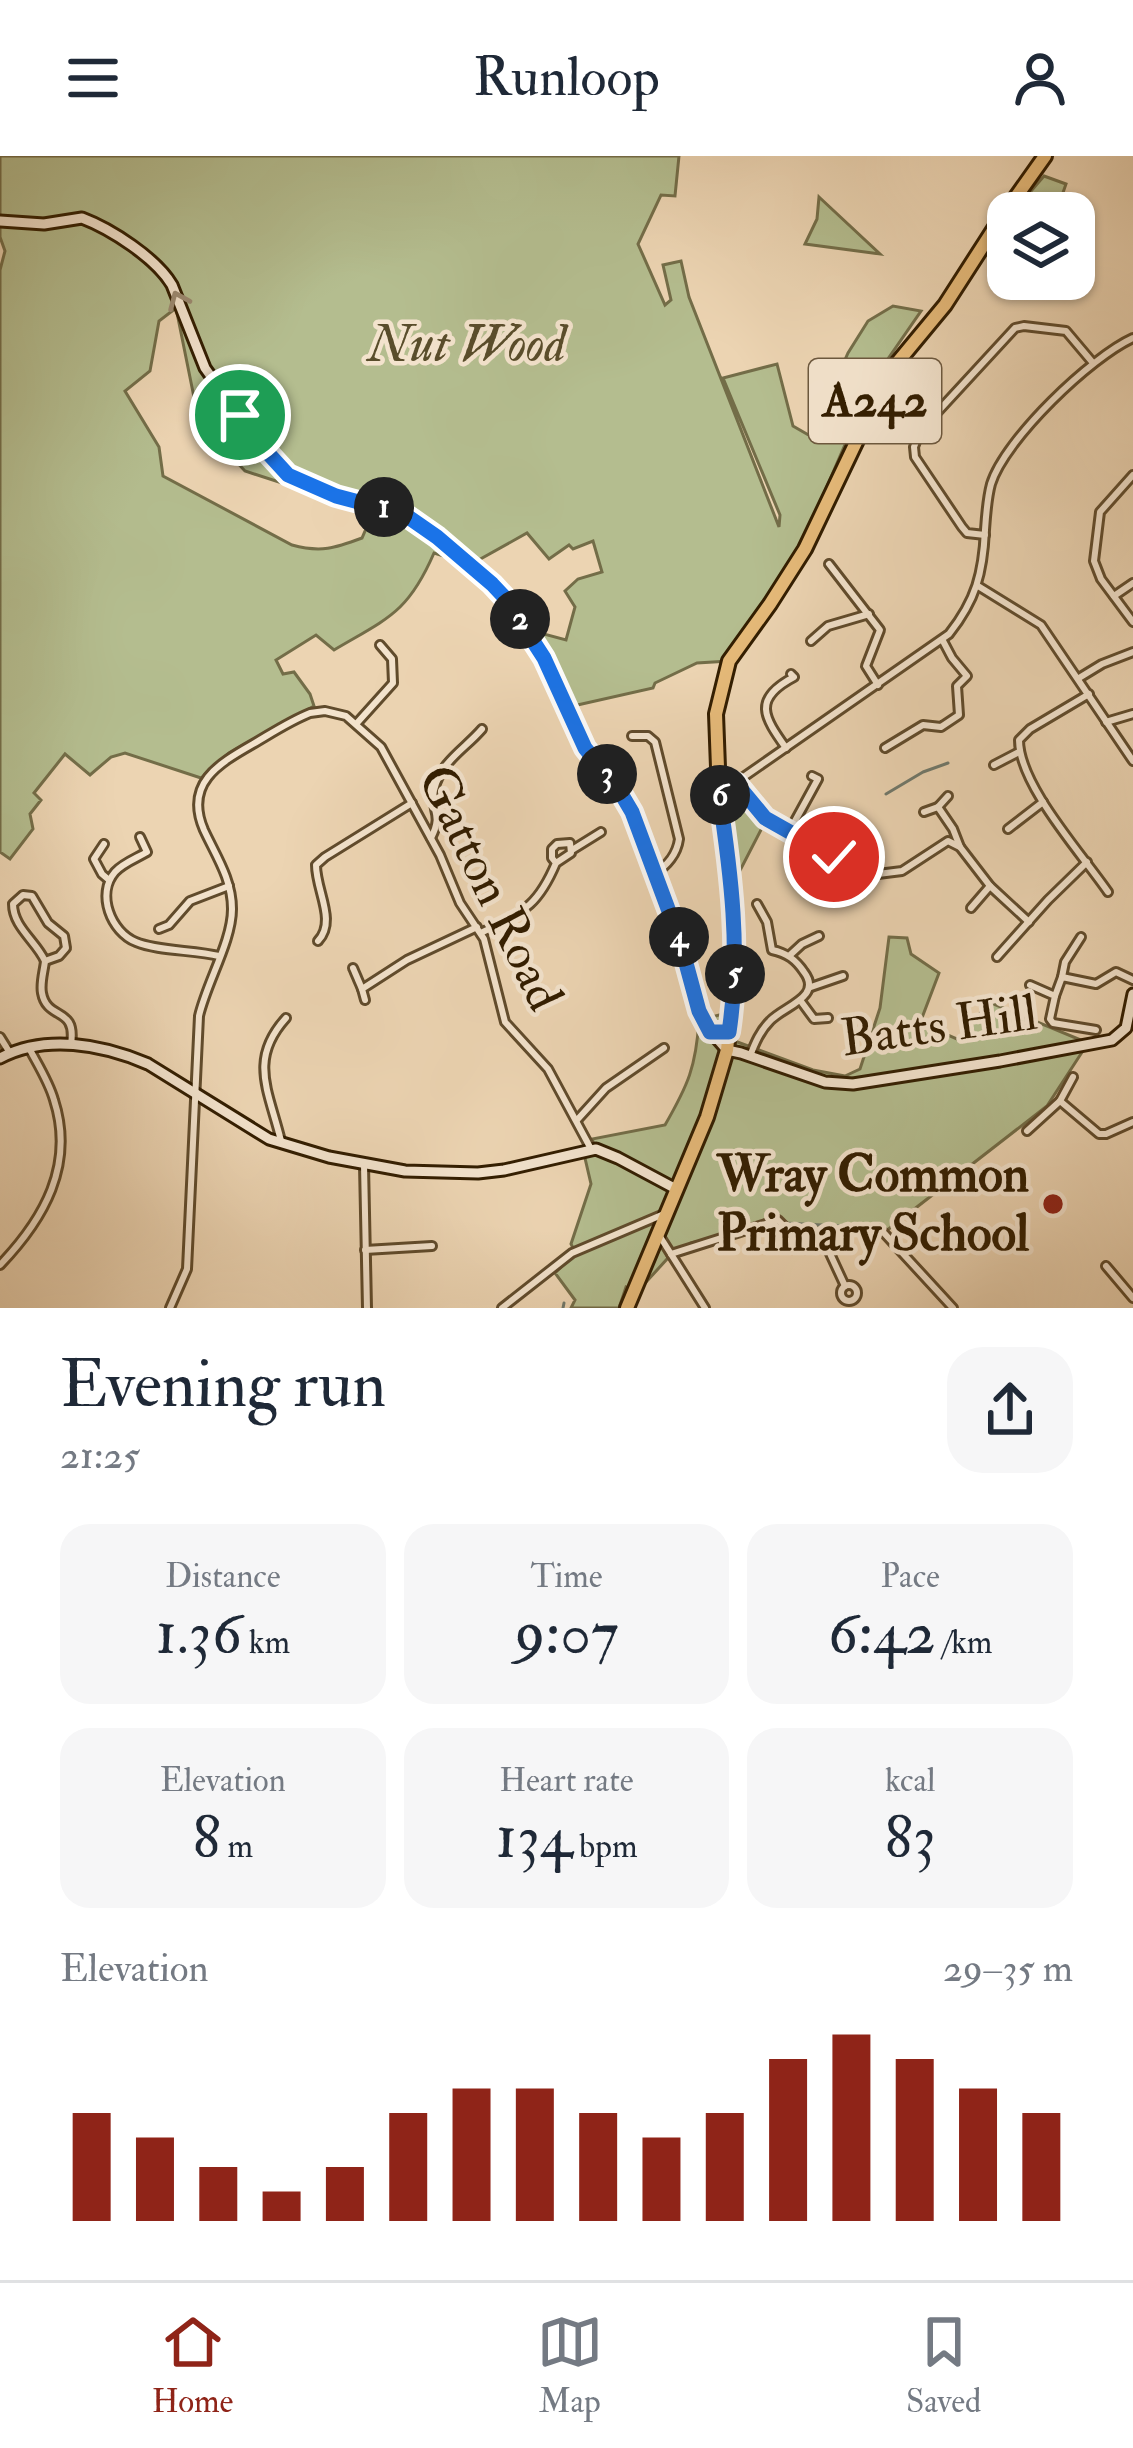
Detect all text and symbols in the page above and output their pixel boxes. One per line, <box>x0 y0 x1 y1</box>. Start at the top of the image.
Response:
text: Runloop <box>473 44 660 112</box>
icon: menu <box>60 45 126 111</box>
icon: person <box>1007 45 1073 111</box>
map controls <box>987 192 1095 300</box>
button: layers <box>987 192 1095 300</box>
one-way arrow <box>168 291 192 313</box>
park label: Nut Wood <box>365 313 568 377</box>
road number: A242 <box>809 359 941 443</box>
pin <box>189 364 291 466</box>
icon: arrive <box>207 382 273 448</box>
pin: 1 <box>354 477 414 537</box>
text: 1 <box>378 486 390 527</box>
pin: 2 <box>490 589 550 649</box>
text: 2 <box>512 598 528 639</box>
pin: 3 <box>577 744 637 804</box>
text: 3 <box>601 753 613 794</box>
street label: Gatton Road <box>403 755 577 1021</box>
pin: 6 <box>690 765 750 825</box>
text: 6 <box>712 774 728 815</box>
pin <box>783 806 885 908</box>
icon: check <box>801 824 867 890</box>
pin: 4 <box>649 907 709 967</box>
text: 4 <box>670 916 688 957</box>
pin: 5 <box>705 944 765 1004</box>
text: 5 <box>728 953 742 994</box>
street label: Batts Hill <box>837 981 1041 1071</box>
place label: Wray Common Primary School <box>716 1143 1030 1266</box>
marker: Wray Common Primary School <box>1040 1191 1066 1217</box>
text: Evening run <box>60 1344 386 1427</box>
button: share <box>947 1347 1073 1473</box>
text: 21:25 <box>60 1431 140 1480</box>
text: Distance <box>165 1556 280 1597</box>
text: Time <box>530 1556 603 1597</box>
text: Pace <box>881 1556 940 1597</box>
text: 1.36 <box>156 1597 242 1672</box>
text: 9:07 <box>515 1597 618 1672</box>
text: 6:42 <box>828 1597 936 1672</box>
text: km <box>242 1622 290 1663</box>
text: /km <box>936 1622 992 1663</box>
text: Elevation <box>160 1760 286 1801</box>
text: Heart rate <box>499 1760 634 1801</box>
text: kcal <box>885 1760 935 1801</box>
text: 8 <box>192 1801 221 1876</box>
text: 134 <box>495 1801 572 1876</box>
text: 83 <box>885 1801 936 1876</box>
text: m <box>221 1826 253 1867</box>
text: bpm <box>572 1826 638 1867</box>
text: Elevation <box>60 1944 209 1993</box>
text: 29–35 m <box>943 1944 1073 1993</box>
tab: Home <box>152 2309 233 2422</box>
tab: Map <box>537 2309 603 2422</box>
tab: Saved <box>906 2309 981 2422</box>

